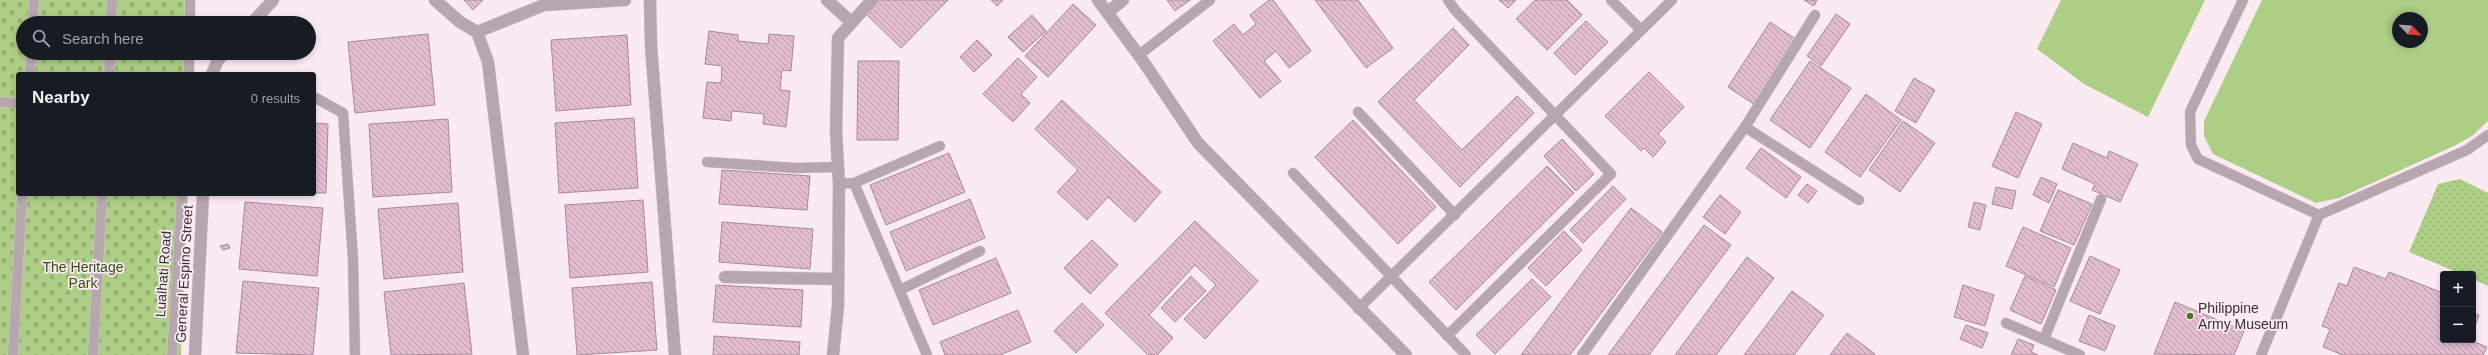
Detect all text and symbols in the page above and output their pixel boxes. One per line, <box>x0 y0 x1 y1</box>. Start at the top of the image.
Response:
north arrow <box>2392 12 2428 48</box>
search box <box>16 16 316 60</box>
icon: search <box>30 27 52 49</box>
text: Search here <box>62 30 144 47</box>
text: Nearby <box>32 88 90 107</box>
text: 0 results <box>251 91 300 106</box>
street label: General Espino Street <box>172 205 196 343</box>
street label: Lualhati Road <box>152 230 174 318</box>
park label: The Heritage Park <box>43 259 124 291</box>
map controls <box>2440 271 2476 343</box>
button: + <box>2440 271 2476 307</box>
place label: Philippine Army Museum <box>2198 300 2288 332</box>
button: − <box>2440 307 2476 343</box>
marker: Philippine Army Museum <box>2185 311 2195 321</box>

